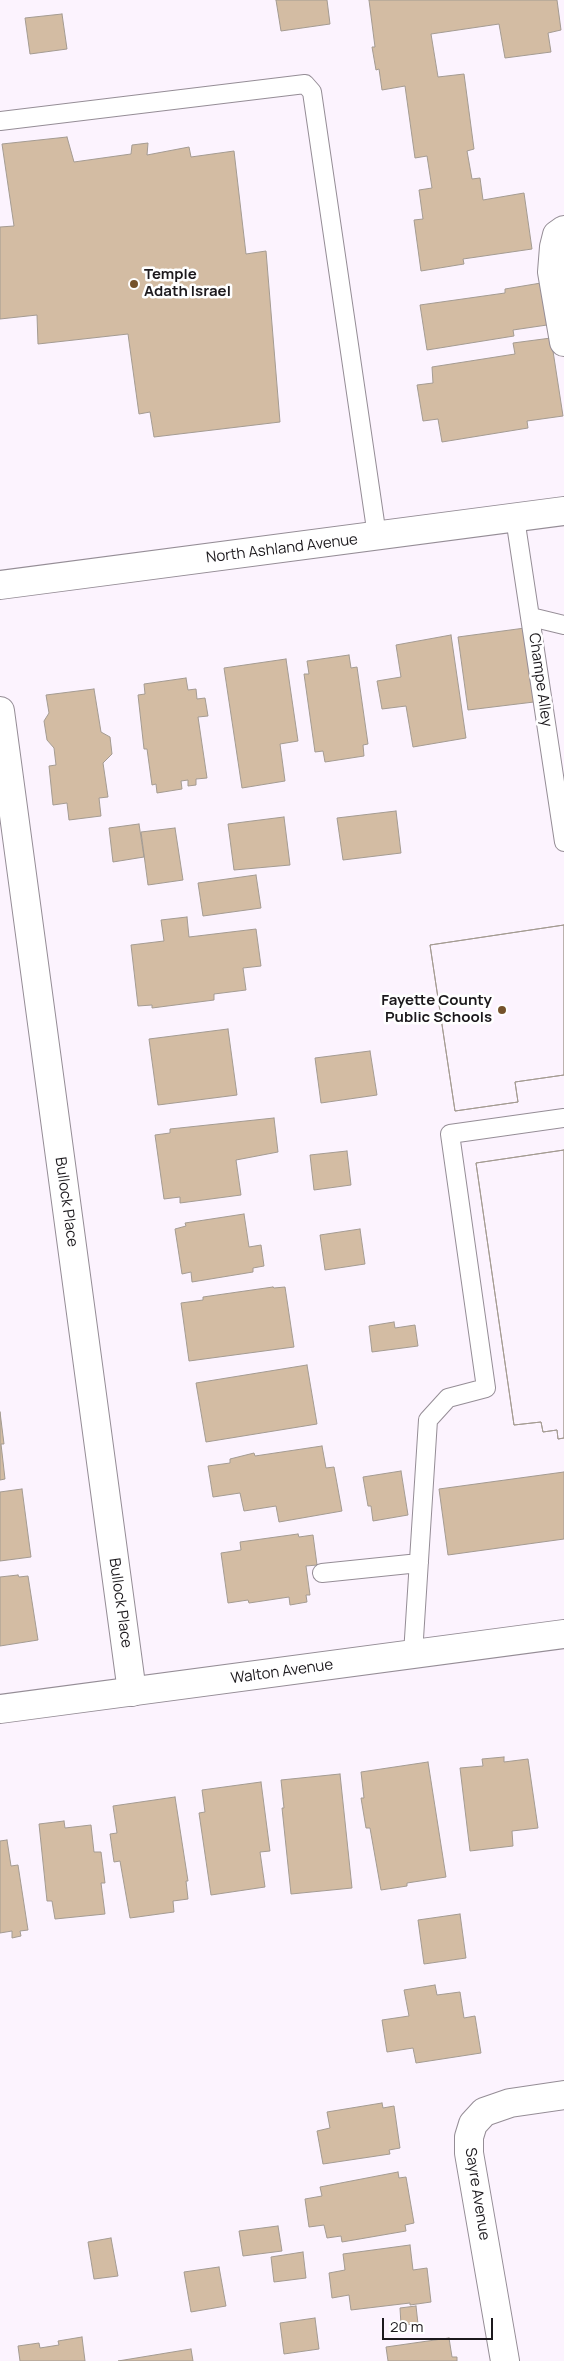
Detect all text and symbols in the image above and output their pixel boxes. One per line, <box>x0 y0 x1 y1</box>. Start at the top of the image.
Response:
place label: Temple Adath Israel <box>144 266 231 301</box>
marker: Temple Adath Israel <box>128 278 140 290</box>
street label: North Ashland Avenue <box>205 531 359 567</box>
street label: Champe Alley <box>525 632 555 728</box>
place label: Fayette County Public Schools <box>381 992 492 1027</box>
marker: Fayette County Public Schools <box>496 1004 508 1016</box>
street label: Bullock Place <box>51 1156 81 1248</box>
street label: Bullock Place <box>105 1557 135 1649</box>
street label: Walton Avenue <box>230 1656 334 1688</box>
street label: Sayre Avenue <box>461 2146 493 2242</box>
scale bar <box>384 2308 495 2340</box>
text: 20 m <box>390 2316 423 2337</box>

